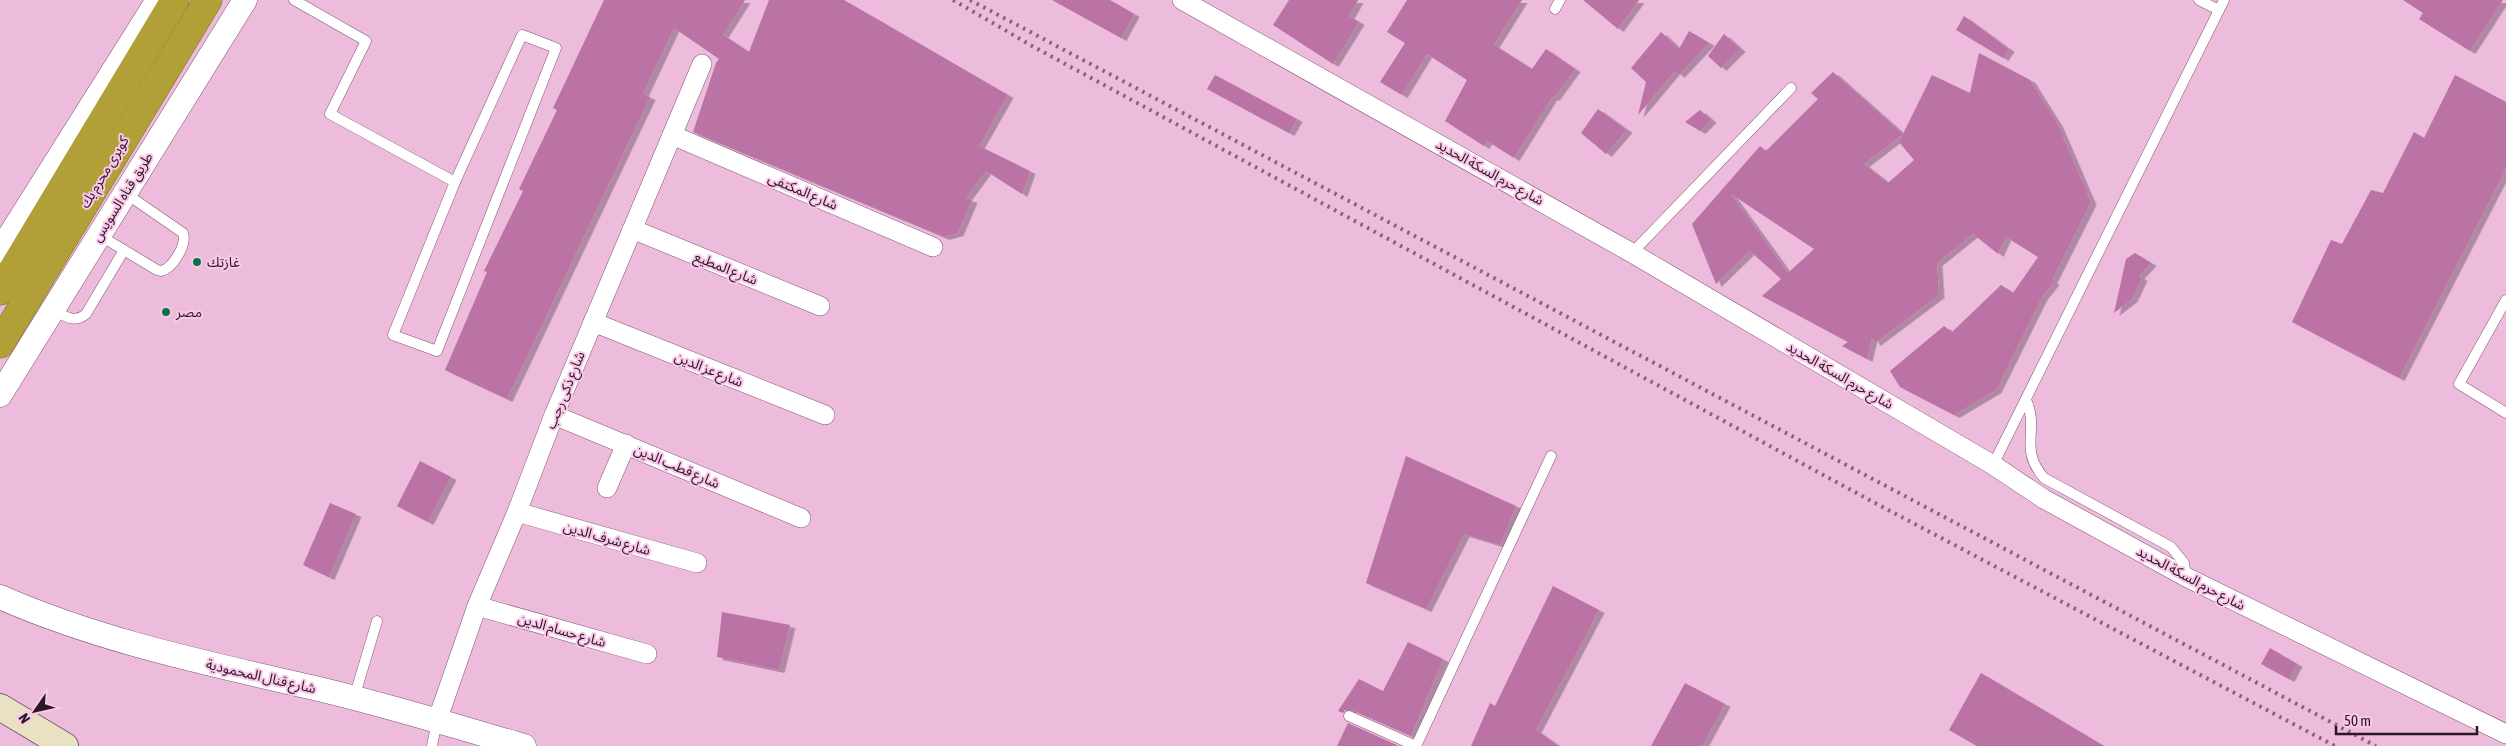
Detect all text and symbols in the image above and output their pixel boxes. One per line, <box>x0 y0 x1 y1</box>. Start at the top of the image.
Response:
street label: كوبرى محرم بك <box>76 133 134 212</box>
street label: شارع حرم السكة الحديد <box>1432 136 1547 211</box>
street label: طريق قناه السويس <box>88 149 158 246</box>
street label: شارع المكتفى <box>765 169 840 216</box>
street label: شارع المطيع <box>691 248 760 291</box>
place label: غازتك <box>207 254 240 271</box>
marker: غازتك <box>191 256 203 268</box>
place label: مصر <box>175 304 202 321</box>
marker: مصر <box>160 306 172 318</box>
street label: شارع حرم السكة الحديد <box>1782 338 1896 415</box>
street label: شارع عز الدين <box>671 348 746 393</box>
street label: شارع ذكى رجب <box>542 349 591 432</box>
street label: شارع قطب الدين <box>631 441 722 494</box>
street label: شارع شرف الدين <box>561 518 652 561</box>
street label: شارع حرم السكة الحديد <box>2133 543 2248 616</box>
street label: شارع حسام الدين <box>515 610 608 653</box>
street label: شارع قنال المحمودية <box>204 656 318 699</box>
north arrow <box>10 686 60 736</box>
scale bar <box>2336 704 2477 736</box>
text: N <box>15 710 33 726</box>
text: 50 m <box>2344 712 2371 729</box>

